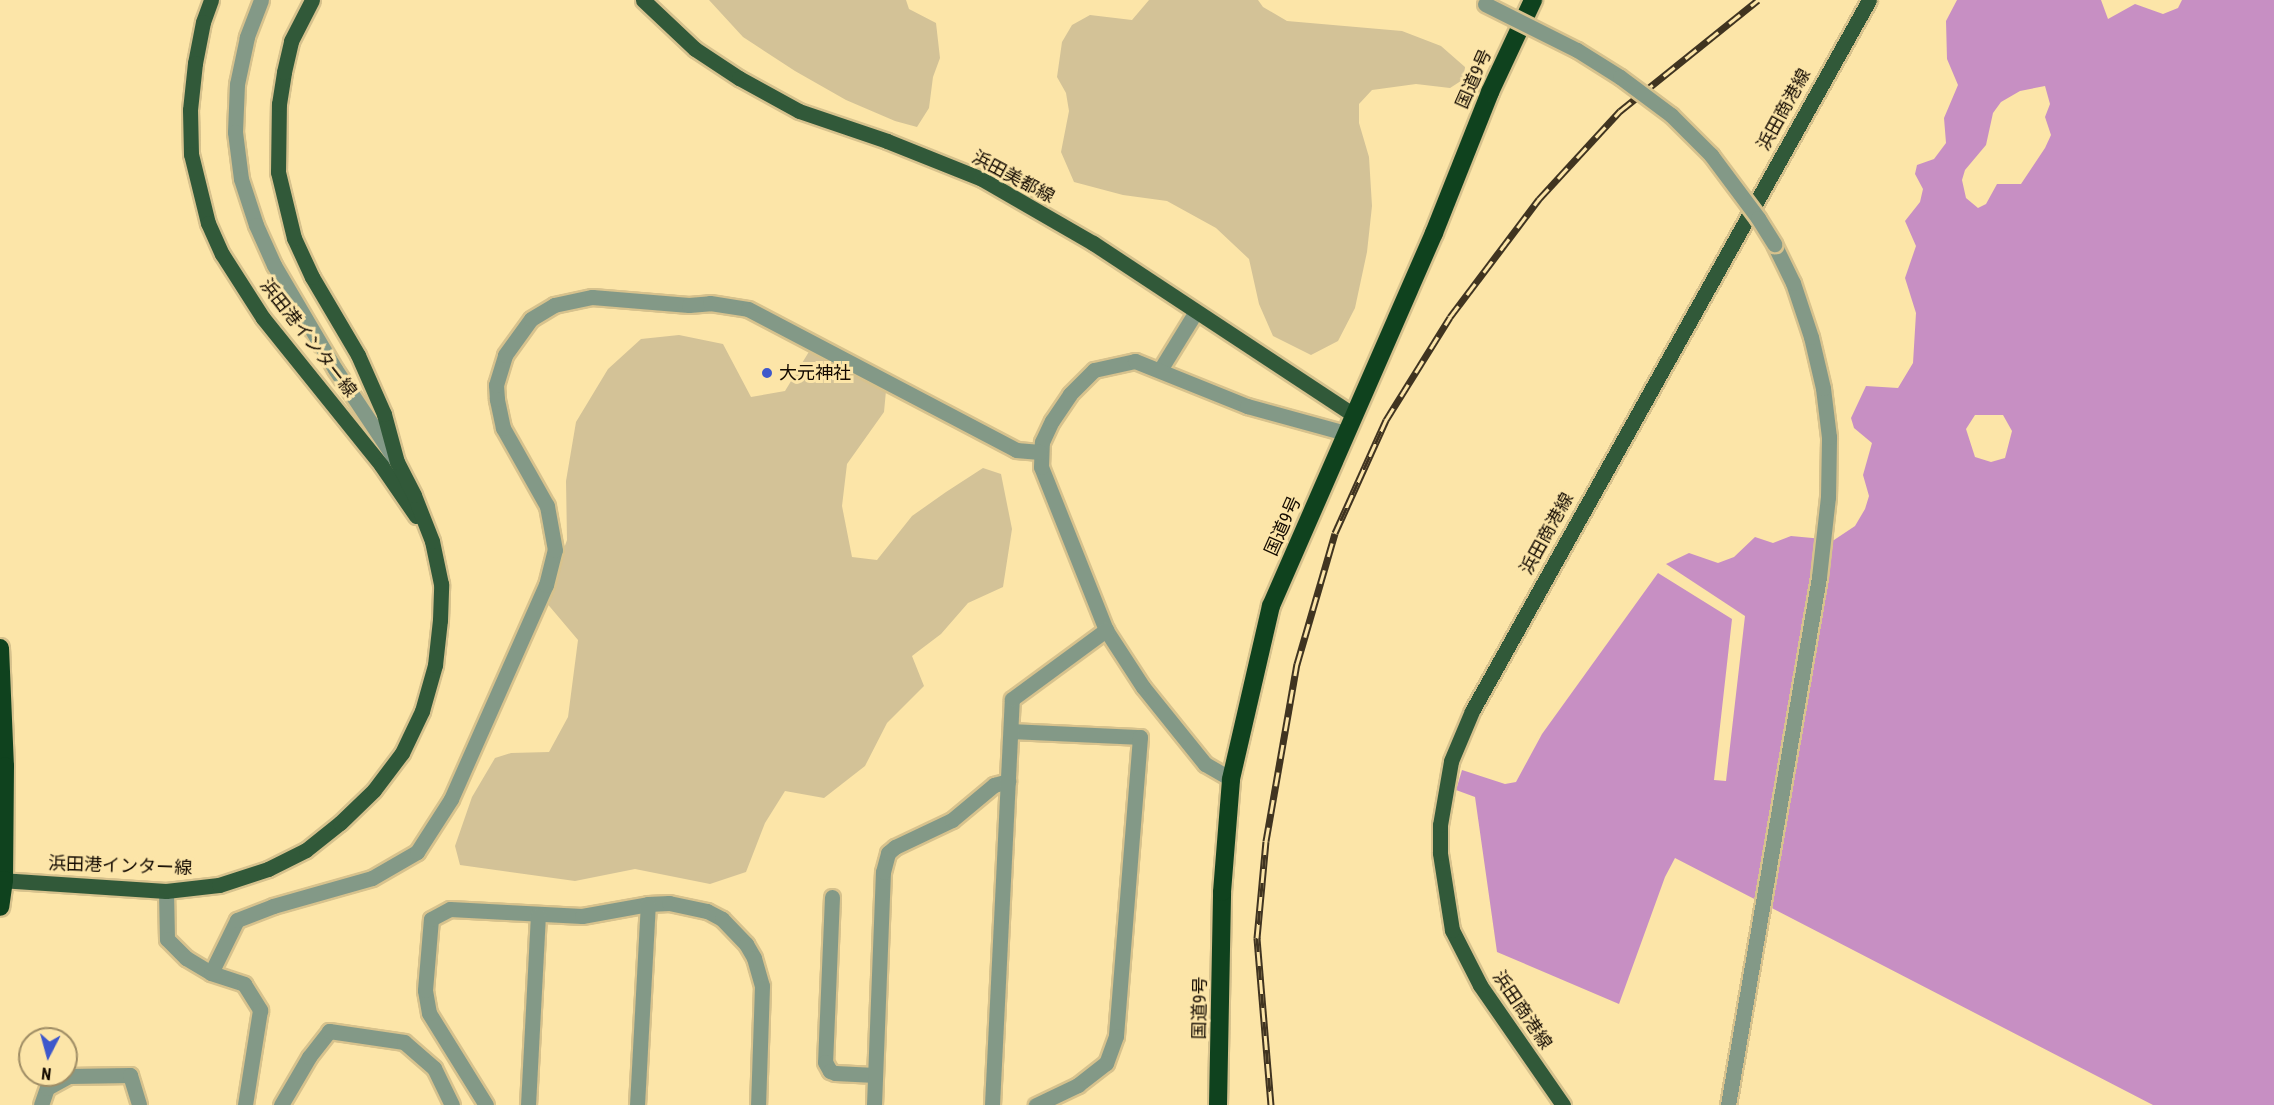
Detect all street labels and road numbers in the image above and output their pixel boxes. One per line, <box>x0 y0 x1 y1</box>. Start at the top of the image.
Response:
street label: 国道9号 <box>1451 46 1497 112</box>
street label: 浜田商港線 <box>1753 65 1815 155</box>
street label: 浜田美都線 <box>968 146 1058 208</box>
street label: 浜田港インター線 <box>255 275 361 401</box>
street label: 浜田商港線 <box>1516 489 1578 579</box>
street label: 国道9号 <box>1260 493 1306 559</box>
street label: 浜田港インター線 <box>48 853 192 879</box>
street label: 浜田商港線 <box>1488 967 1556 1053</box>
street label: 国道9号 <box>1189 976 1211 1040</box>

